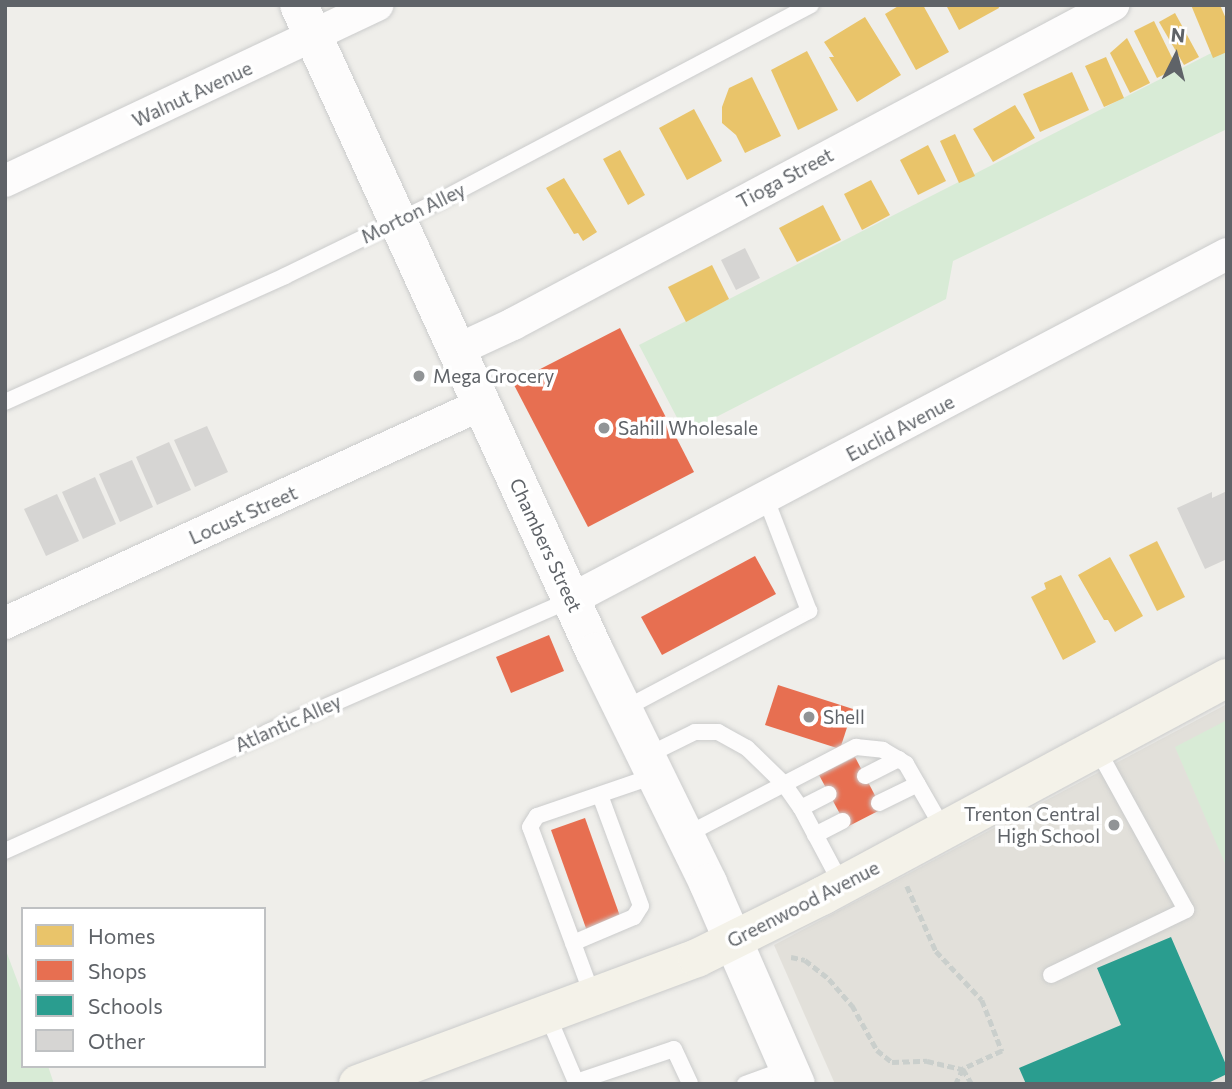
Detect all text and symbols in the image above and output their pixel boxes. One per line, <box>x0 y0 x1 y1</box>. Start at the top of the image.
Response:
north arrow <box>1141 21 1211 91</box>
text: N <box>1170 22 1187 47</box>
street label: Walnut Avenue <box>129 56 255 132</box>
street label: Tioga Street <box>733 143 837 213</box>
street label: Morton Alley <box>357 178 469 248</box>
place label: Mega Grocery <box>433 365 554 387</box>
marker: Mega Grocery <box>411 368 427 384</box>
street label: Euclid Avenue <box>842 390 958 466</box>
place label: Sahill Wholesale <box>618 417 758 439</box>
marker: Sahill Wholesale <box>596 420 612 436</box>
street label: Chambers Street <box>505 475 587 615</box>
street label: Locust Street <box>185 481 301 549</box>
street label: Atlantic Alley <box>231 689 345 757</box>
place label: Shell <box>823 706 865 728</box>
marker: Shell <box>801 709 817 725</box>
place label: Trenton Central High School <box>964 803 1100 847</box>
marker: Trenton Central High School <box>1106 817 1122 833</box>
street label: Greenwood Avenue <box>723 856 883 952</box>
legend <box>21 907 266 1068</box>
text: Homes <box>88 923 155 948</box>
text: Shops <box>88 958 147 983</box>
text: Schools <box>88 993 163 1018</box>
text: Other <box>88 1028 145 1053</box>

